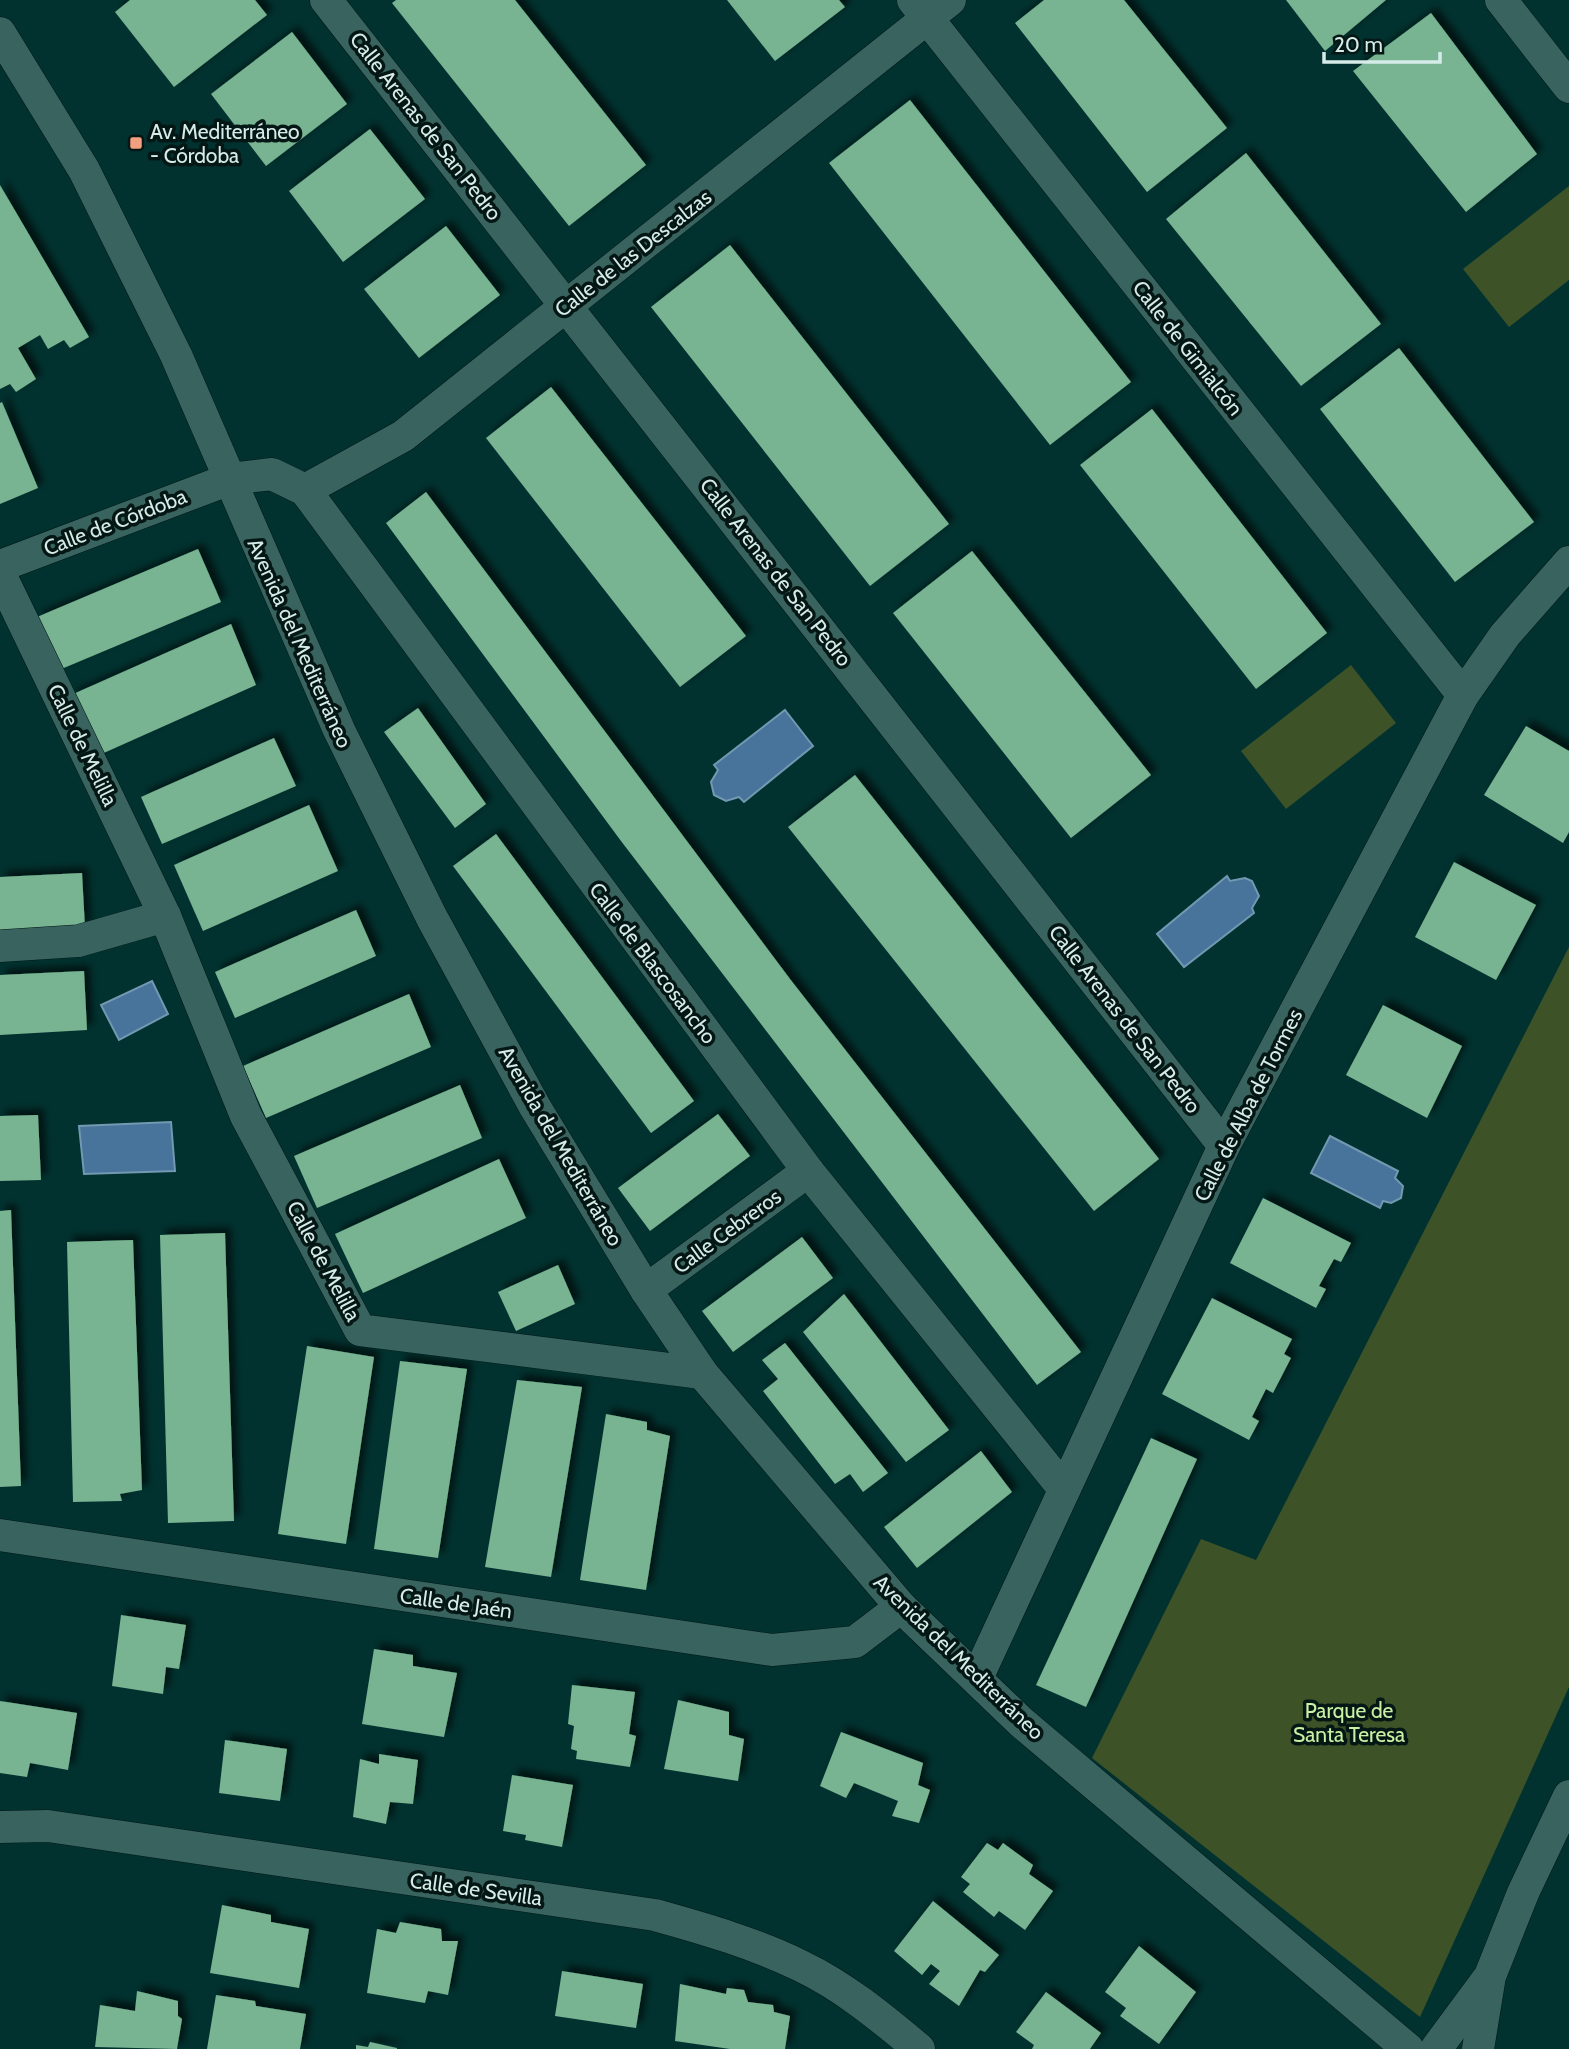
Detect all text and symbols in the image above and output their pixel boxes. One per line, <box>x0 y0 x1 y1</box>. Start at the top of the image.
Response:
scale bar <box>1324 21 1440 65</box>
street label: Calle Arenas de San Pedro <box>345 27 507 225</box>
text: 20 m <box>1334 32 1383 57</box>
place label: Av. Mediterráneo - Córdoba <box>150 119 300 168</box>
marker: Av. Mediterráneo - Córdoba <box>128 135 144 151</box>
street label: Calle de las Descalzas <box>550 184 716 322</box>
street label: Calle de Gimialcón <box>1128 276 1248 420</box>
street label: Calle Arenas de San Pedro <box>695 473 857 671</box>
street label: Calle de Córdoba <box>40 483 190 561</box>
street label: Avenida del Mediterráneo <box>243 534 357 752</box>
street label: Calle de Melilla <box>43 680 123 810</box>
street label: Calle de Blascosancho <box>584 877 722 1049</box>
street label: Calle Arenas de San Pedro <box>1044 920 1206 1118</box>
street label: Calle de Alba de Tormes <box>1189 1004 1307 1205</box>
street label: Avenida del Mediterráneo <box>494 1042 628 1250</box>
street label: Calle Cebreros <box>668 1183 786 1278</box>
street label: Calle de Melilla <box>282 1197 366 1325</box>
street label: Avenida del Mediterráneo <box>869 1569 1049 1745</box>
street label: Calle de Jaén <box>398 1583 514 1623</box>
park label: Parque de Santa Teresa <box>1293 1698 1405 1747</box>
street label: Calle de Sevilla <box>408 1867 544 1911</box>

